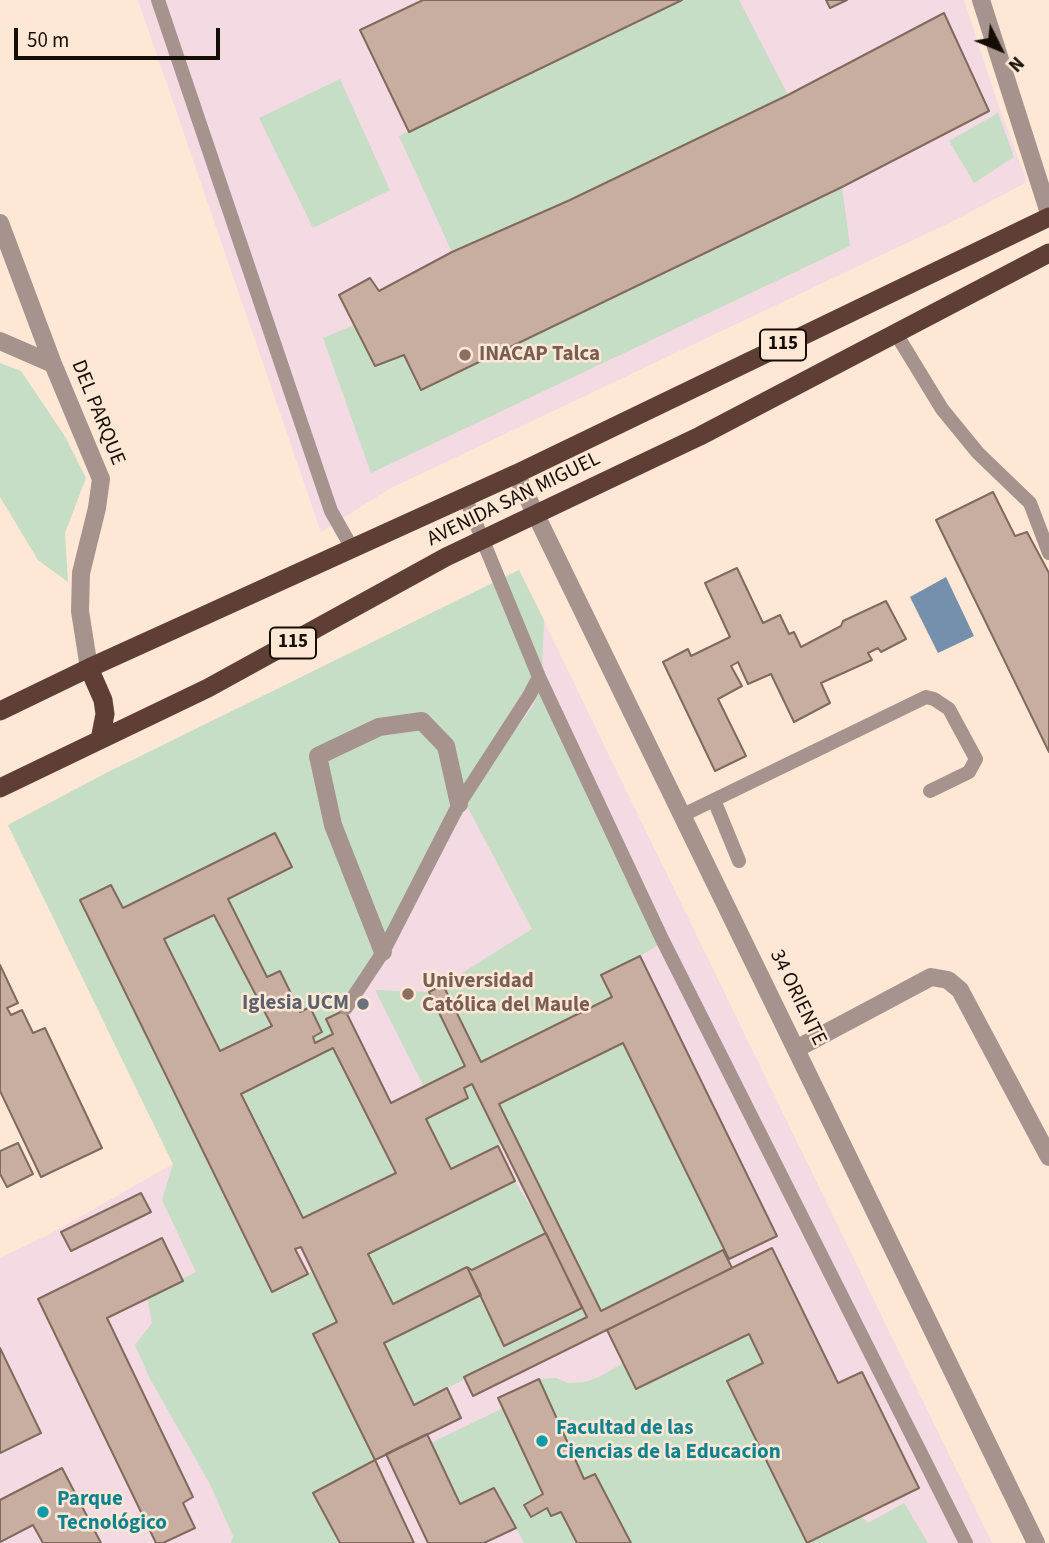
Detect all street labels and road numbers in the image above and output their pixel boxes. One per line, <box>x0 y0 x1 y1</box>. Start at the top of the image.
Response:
road number: 115 <box>760 330 806 360</box>
street label: DEL PARQUE <box>64 357 130 469</box>
street label: AVENIDA SAN MIGUEL <box>423 447 605 553</box>
road number: 115 <box>270 628 316 658</box>
street label: 34 ORIENTE <box>763 946 831 1050</box>

